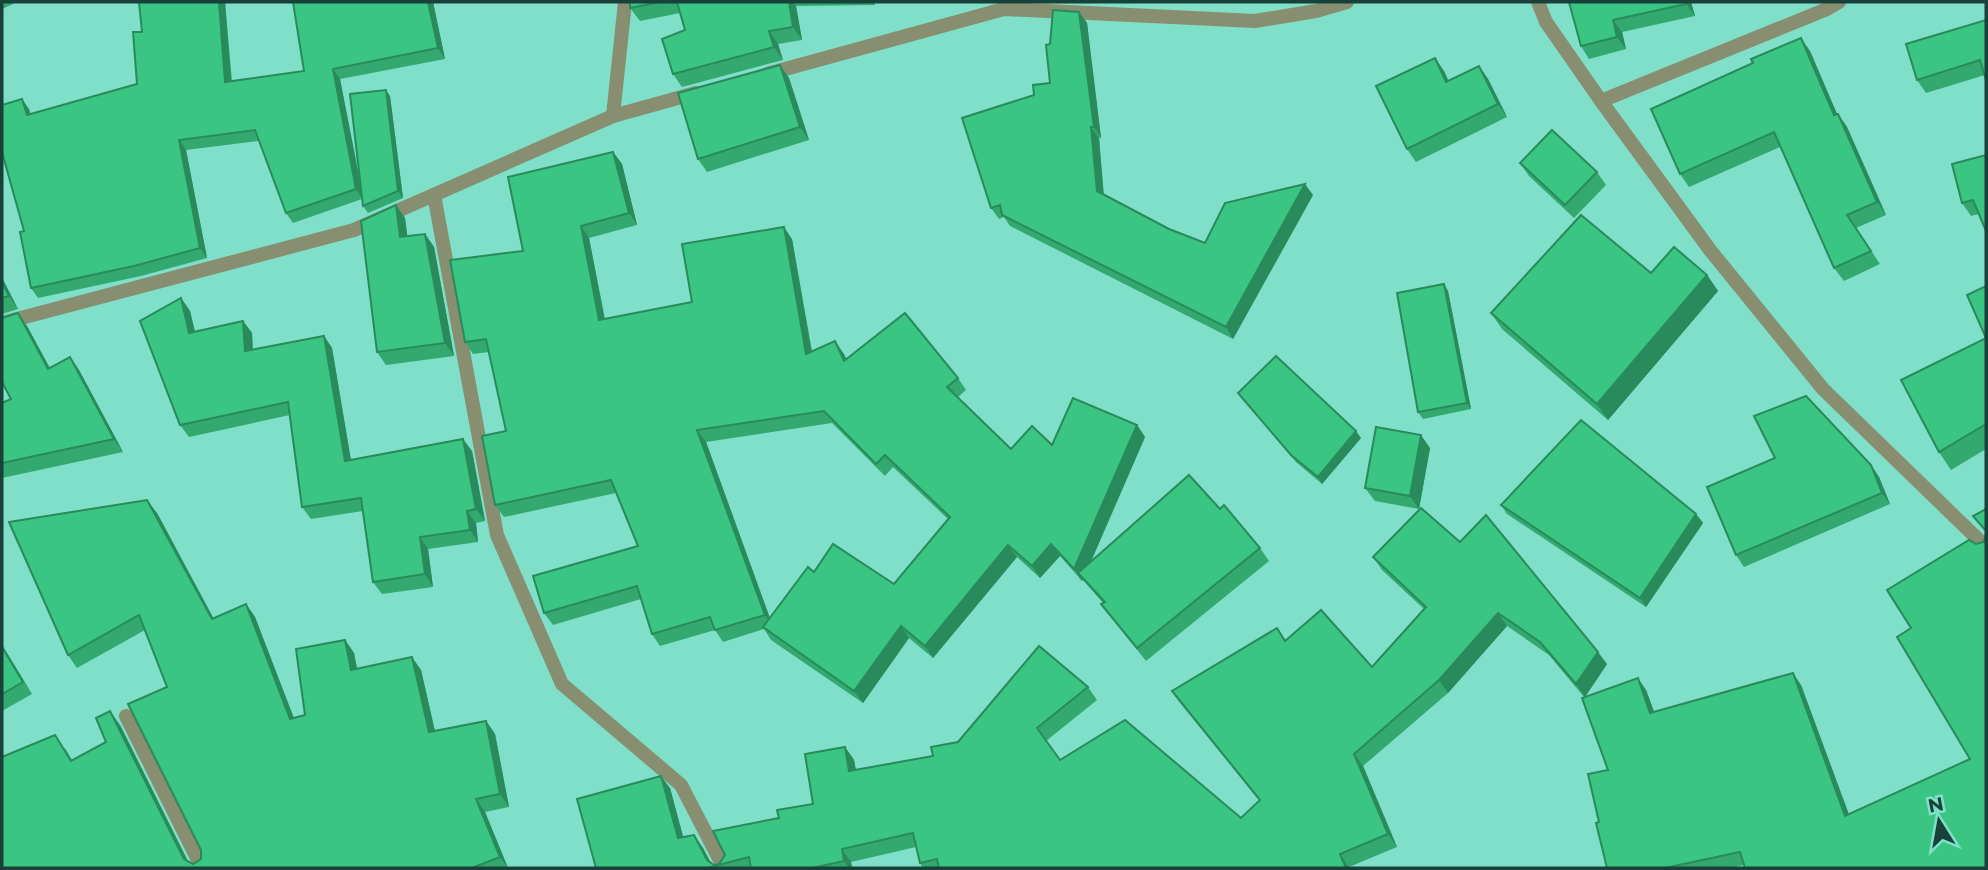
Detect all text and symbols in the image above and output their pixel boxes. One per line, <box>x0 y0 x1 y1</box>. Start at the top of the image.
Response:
north arrow <box>1904 786 1974 856</box>
text: N <box>1926 792 1946 818</box>

